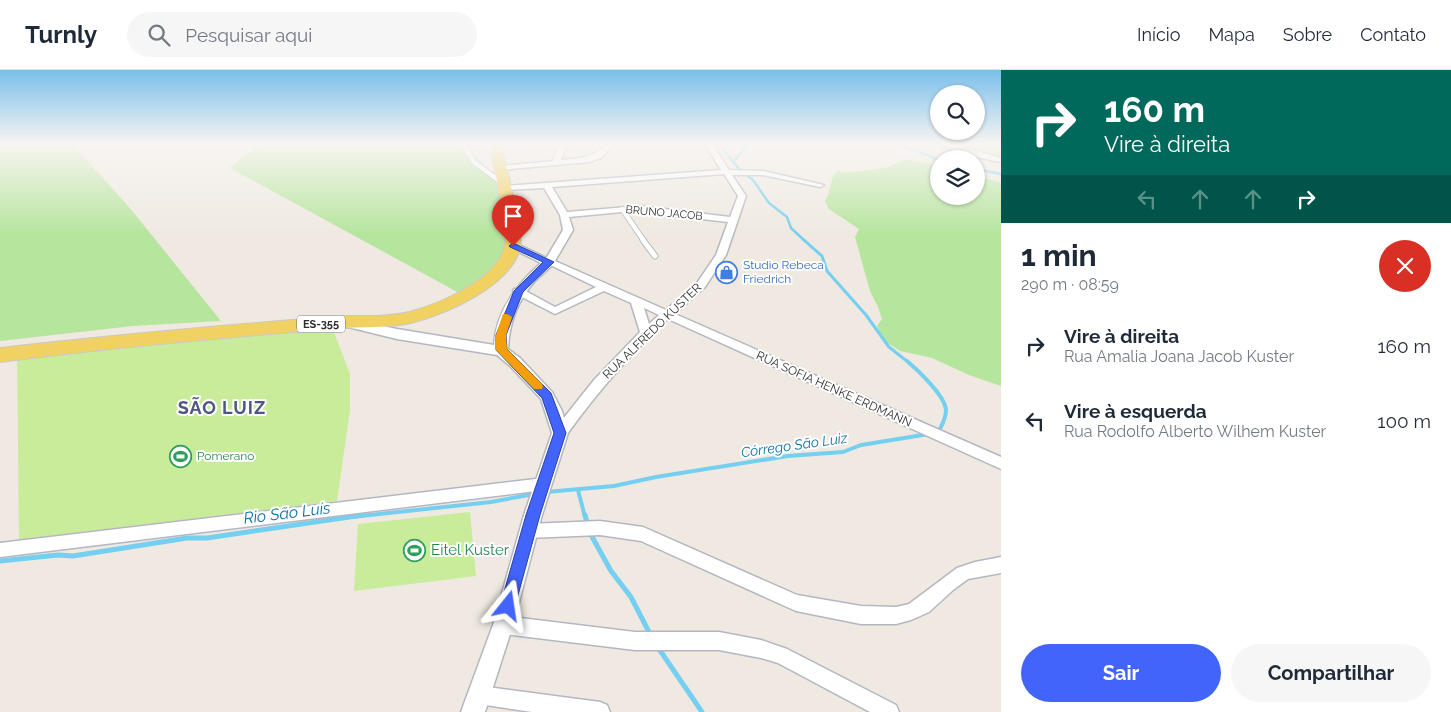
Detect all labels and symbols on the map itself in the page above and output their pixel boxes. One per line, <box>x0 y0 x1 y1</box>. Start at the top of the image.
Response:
pin <box>492 195 534 246</box>
street label: BRUNO JACOB <box>625 203 703 223</box>
place label: Studio Rebeca Friedrich <box>743 258 824 286</box>
shop icon: Studio Rebeca Friedrich <box>715 260 739 284</box>
street label: RUA ALFREDO KUSTER <box>600 280 704 382</box>
road number: ES-355 <box>297 315 345 332</box>
street label: RUA SOFIA HENKE ERDMANN <box>754 348 914 430</box>
district label: SÃO LUIZ <box>178 397 266 418</box>
water label: Córrego São Luiz <box>740 430 849 460</box>
sports icon: Pomerano <box>169 444 193 468</box>
place label: Pomerano <box>197 449 254 463</box>
water label: Rio São Luís <box>242 498 332 528</box>
sports icon: Eitel Kuster <box>403 538 427 562</box>
place label: Eitel Kuster <box>431 541 510 559</box>
position arrow <box>481 579 533 631</box>

